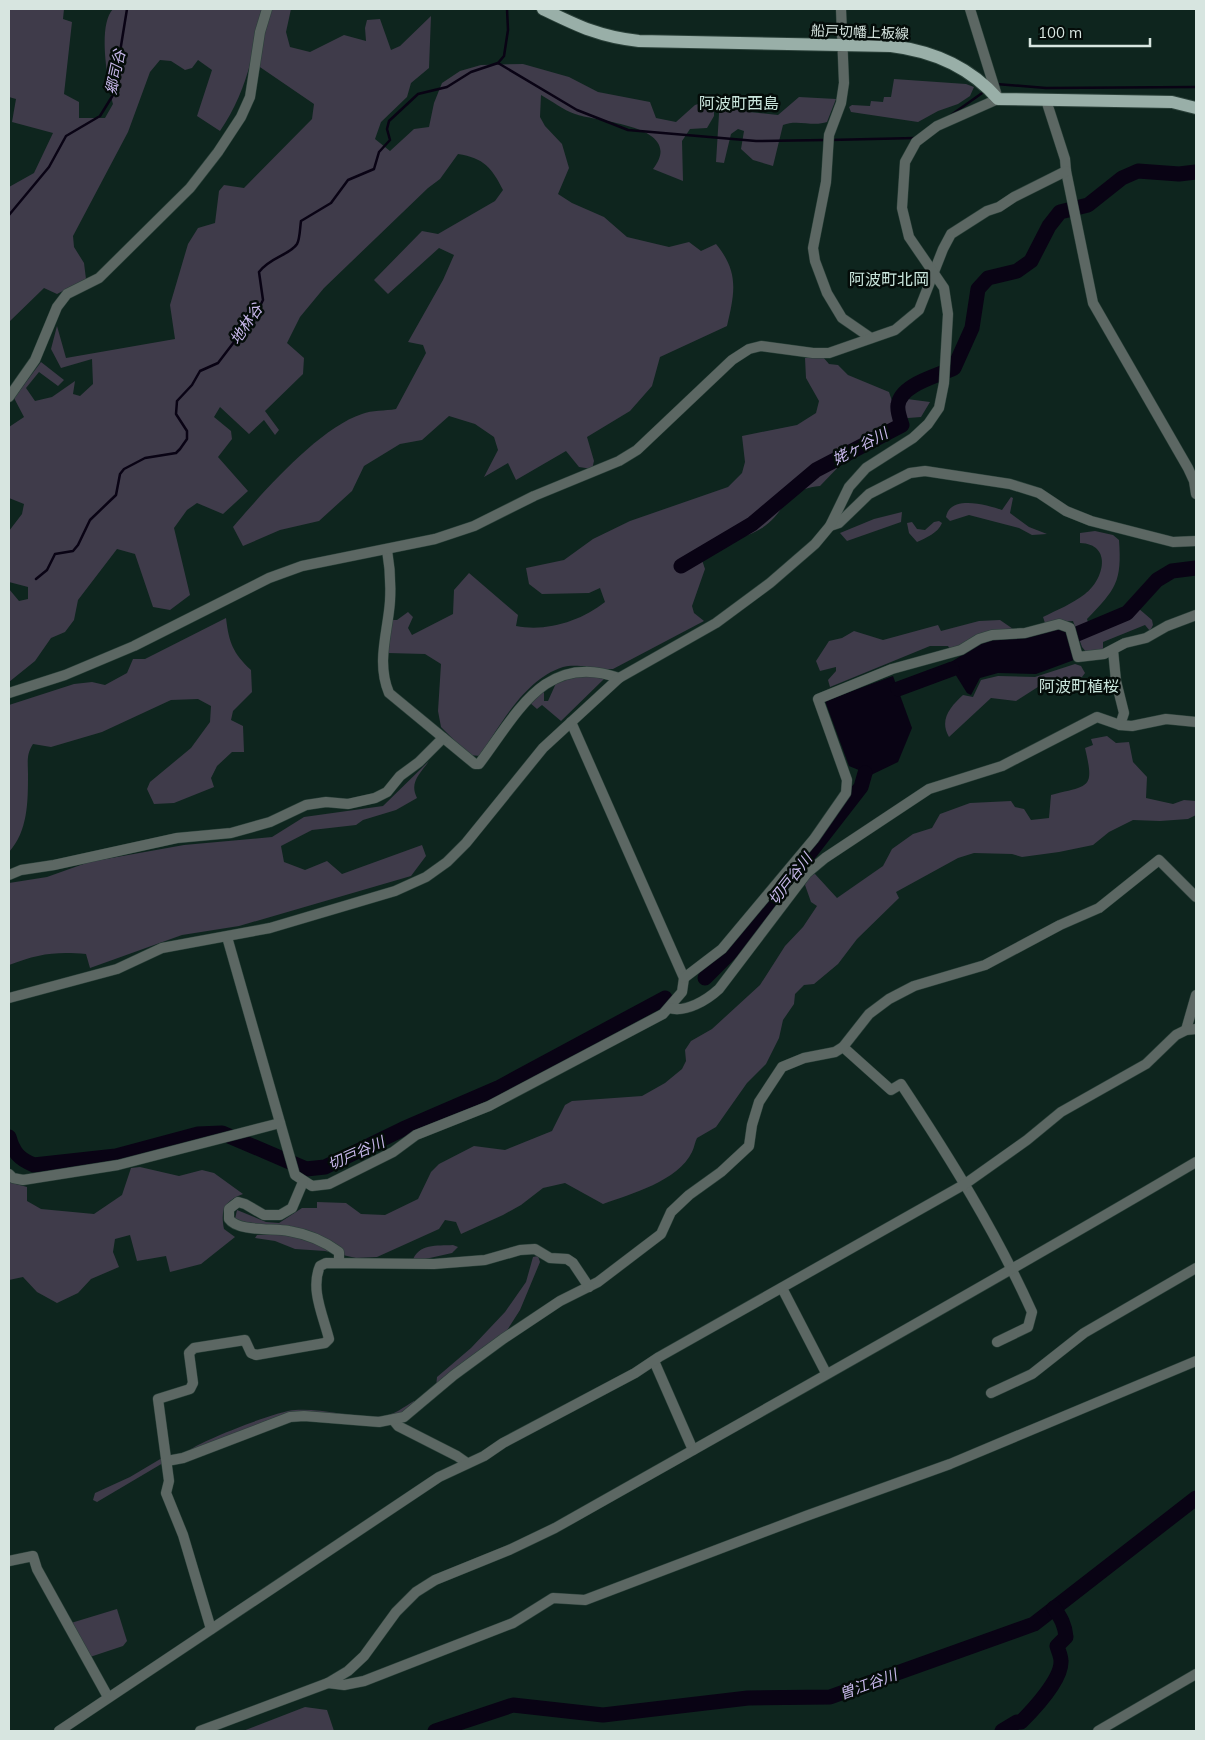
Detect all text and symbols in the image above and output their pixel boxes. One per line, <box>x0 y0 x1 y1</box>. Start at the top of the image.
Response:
scale bar <box>1030 15 1150 47</box>
street label: 船戸切幡上板線 <box>811 21 909 43</box>
text: 100 m <box>1038 23 1082 42</box>
water label: 郷司谷 <box>101 46 129 96</box>
district label: 阿波町西島 <box>699 93 779 113</box>
district label: 阿波町北岡 <box>849 269 929 289</box>
water label: 地林谷 <box>226 298 268 348</box>
water label: 姥ヶ谷川 <box>829 423 893 468</box>
district label: 阿波町植桜 <box>1039 676 1119 696</box>
water label: 切戸谷川 <box>764 848 817 908</box>
water label: 切戸谷川 <box>325 1131 389 1174</box>
water label: 曽江谷川 <box>837 1664 901 1703</box>

